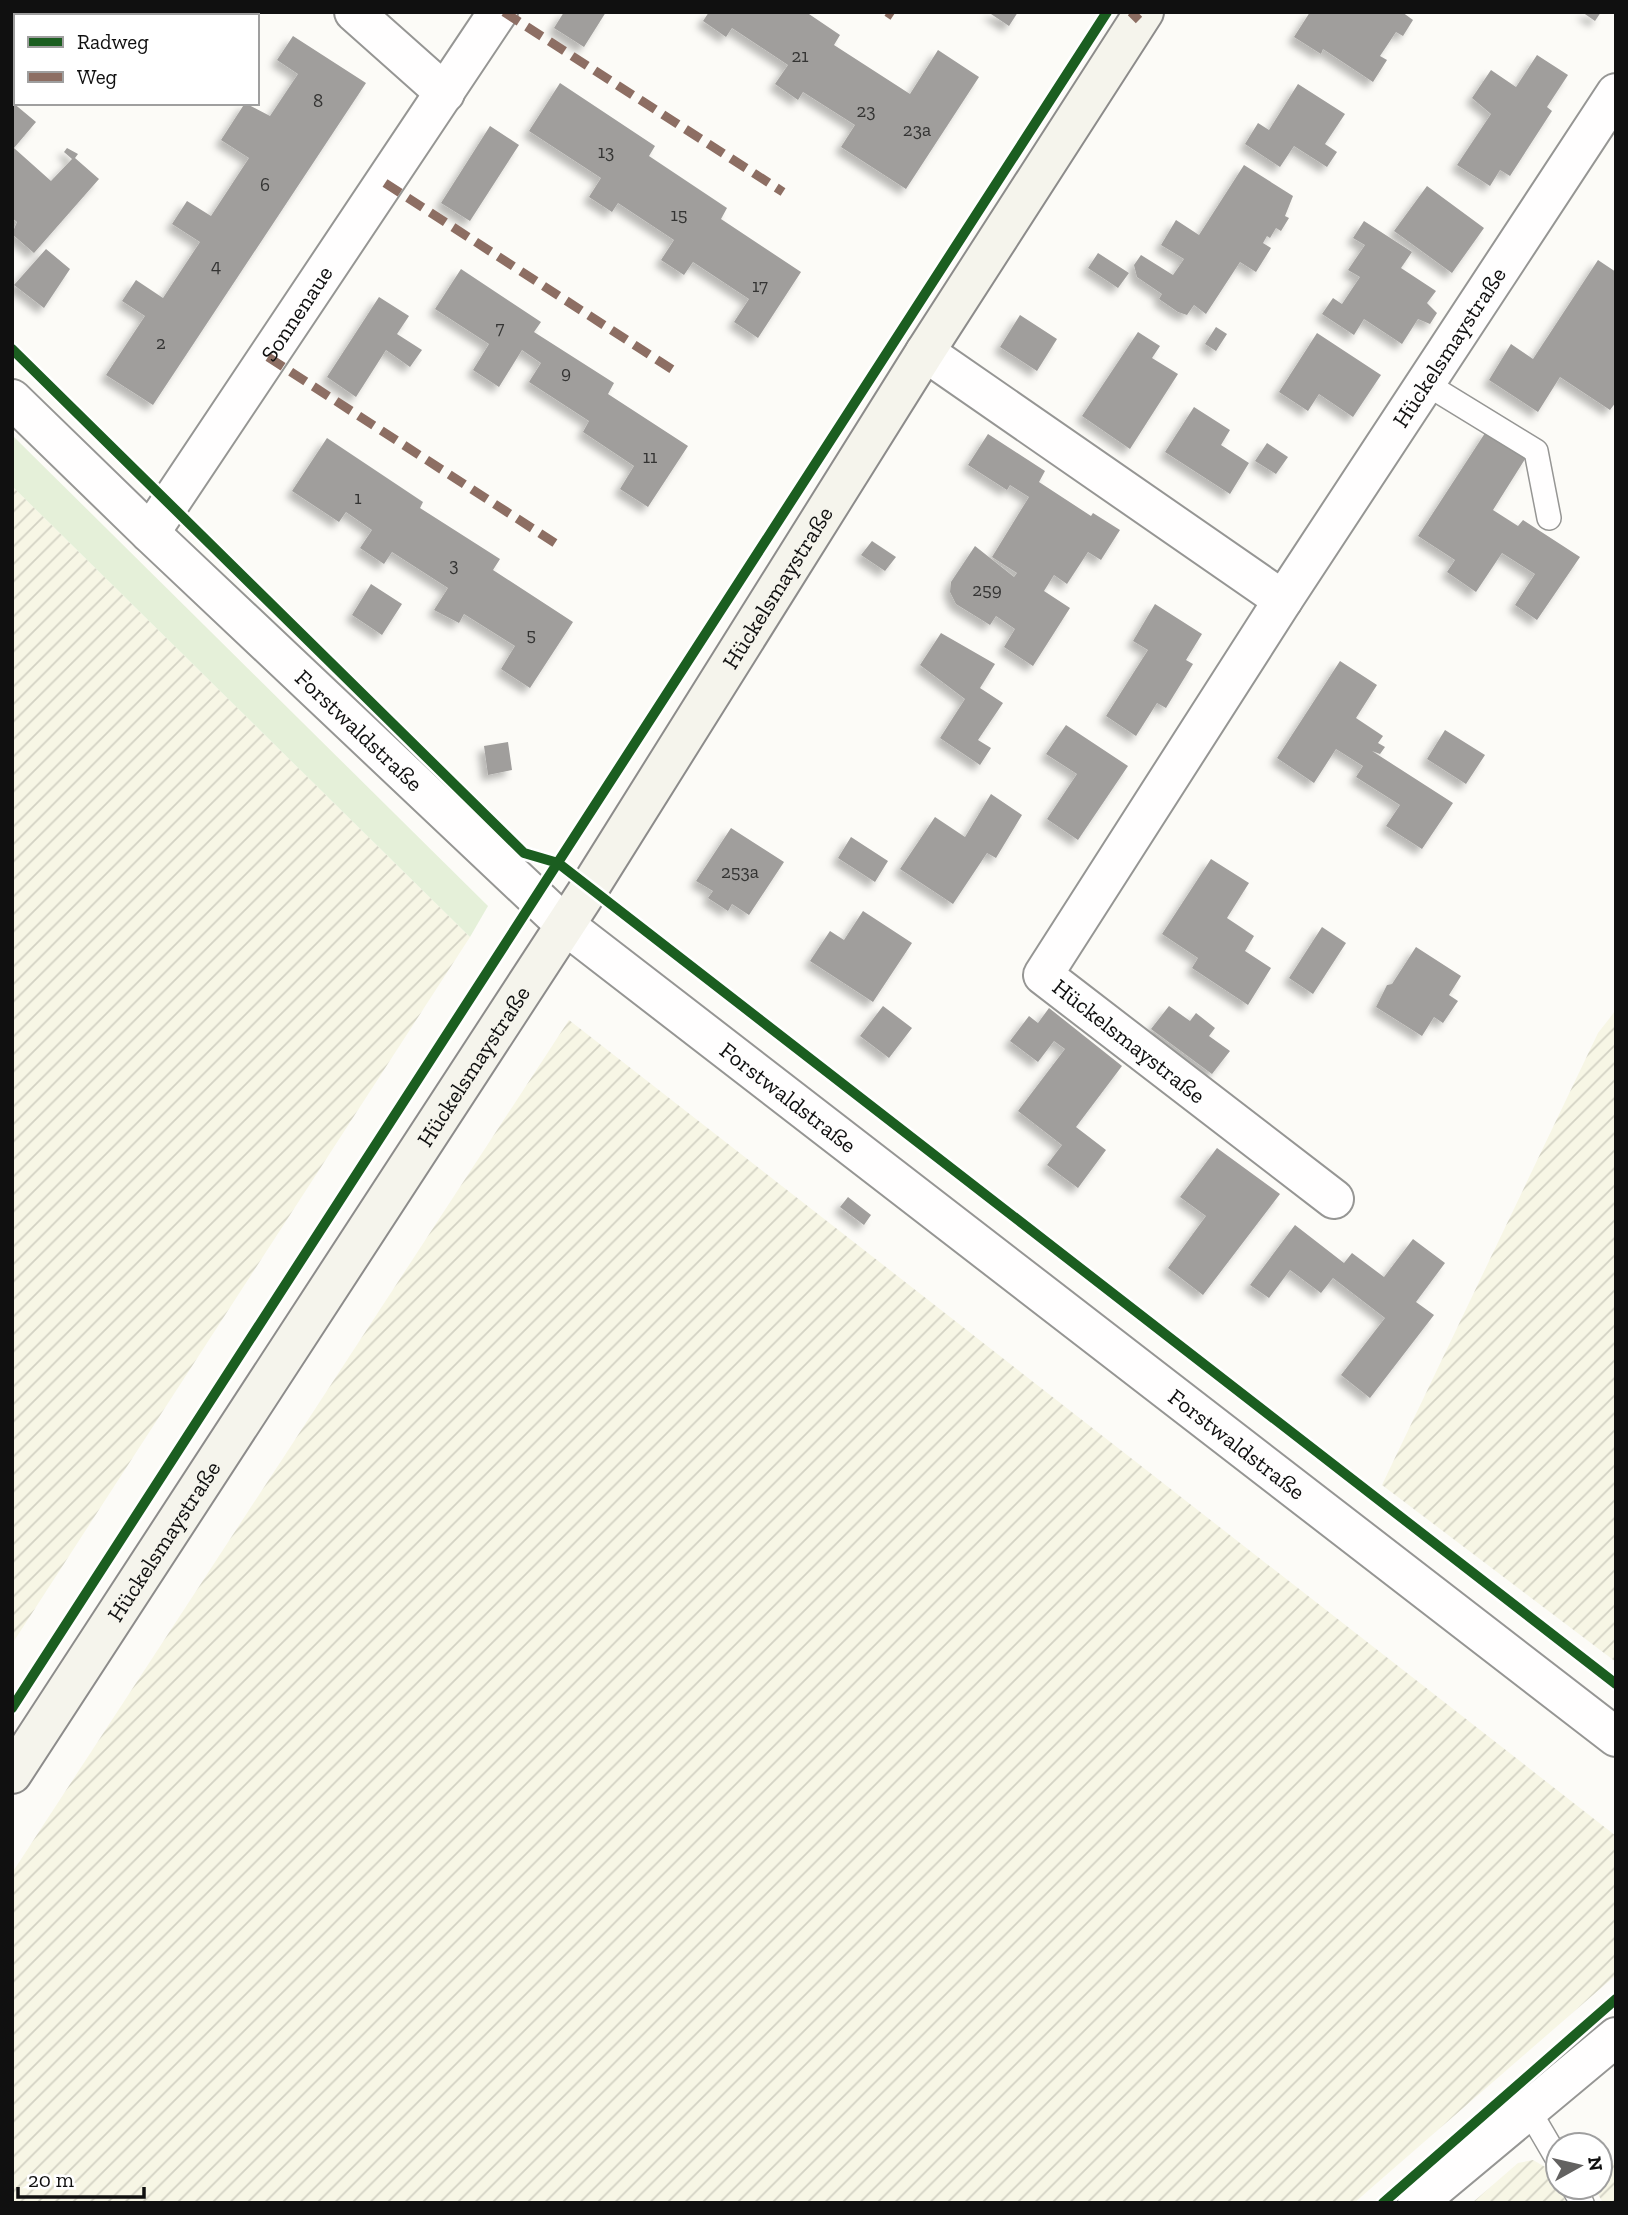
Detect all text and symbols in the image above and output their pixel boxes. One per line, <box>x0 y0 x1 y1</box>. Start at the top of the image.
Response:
legend <box>14 14 259 105</box>
text: Radweg <box>77 29 149 54</box>
house number: 21 <box>791 44 809 67</box>
text: Weg <box>77 64 118 89</box>
house number: 8 <box>313 89 323 112</box>
house number: 23 <box>856 99 876 122</box>
house number: 23a <box>903 118 931 141</box>
house number: 13 <box>598 140 614 163</box>
house number: 6 <box>260 173 270 196</box>
house number: 15 <box>670 203 688 226</box>
house number: 4 <box>211 254 221 277</box>
street label: Sonnenaue <box>255 260 339 367</box>
street label: Hückelsmaystraße <box>1386 262 1512 433</box>
house number: 17 <box>752 274 768 297</box>
house number: 7 <box>496 316 505 339</box>
house number: 2 <box>156 331 166 354</box>
house number: 9 <box>561 361 571 384</box>
house number: 11 <box>643 445 657 468</box>
house number: 1 <box>354 486 362 509</box>
street label: Hückelsmaystraße <box>716 501 839 674</box>
house number: 3 <box>449 553 459 576</box>
house number: 259 <box>972 578 1002 601</box>
house number: 5 <box>526 623 536 646</box>
street label: Forstwaldstraße <box>289 664 429 797</box>
house number: 253a <box>721 860 759 883</box>
street label: Hückelsmaystraße <box>1047 973 1211 1109</box>
street label: Hückelsmaystraße <box>411 980 536 1152</box>
street label: Forstwaldstraße <box>714 1036 862 1159</box>
street label: Forstwaldstraße <box>1163 1382 1311 1506</box>
street label: Hückelsmaystraße <box>101 1455 226 1627</box>
north arrow <box>1544 2131 1614 2201</box>
text: N <box>1583 2155 1608 2172</box>
scale bar <box>18 2156 144 2200</box>
text: 20 m <box>28 2167 74 2192</box>

